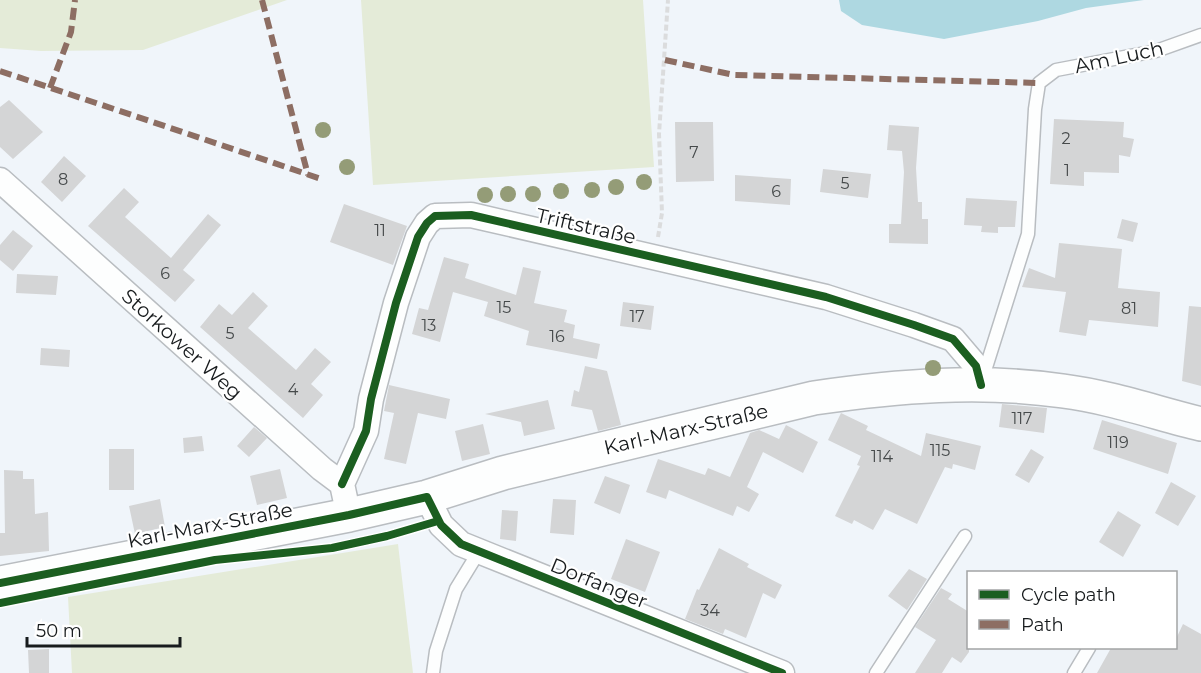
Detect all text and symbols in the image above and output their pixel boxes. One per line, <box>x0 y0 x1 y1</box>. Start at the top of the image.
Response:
street label: Am Luch <box>1072 36 1166 78</box>
house number: 2 <box>1061 129 1071 148</box>
house number: 7 <box>689 143 699 162</box>
house number: 1 <box>1064 161 1070 180</box>
house number: 8 <box>58 170 68 189</box>
house number: 5 <box>840 174 850 193</box>
house number: 6 <box>771 182 781 201</box>
street label: Triftstraße <box>534 203 638 249</box>
house number: 11 <box>374 221 386 240</box>
house number: 6 <box>160 264 170 283</box>
street label: Storkower Weg <box>117 284 247 404</box>
house number: 15 <box>497 298 511 317</box>
house number: 81 <box>1121 299 1137 318</box>
house number: 17 <box>629 307 645 326</box>
house number: 13 <box>422 316 436 335</box>
house number: 5 <box>225 324 235 343</box>
house number: 16 <box>549 327 565 346</box>
house number: 4 <box>288 380 299 399</box>
street label: Karl-Marx-Straße <box>602 398 770 460</box>
house number: 117 <box>1012 409 1032 428</box>
house number: 119 <box>1107 433 1129 452</box>
house number: 115 <box>930 441 950 460</box>
house number: 114 <box>871 447 893 466</box>
street label: Karl-Marx-Straße <box>125 497 295 553</box>
street label: Dorfanger <box>547 553 651 613</box>
legend <box>967 571 1177 649</box>
text: Cycle path <box>1021 584 1116 606</box>
house number: 34 <box>700 601 720 620</box>
scale bar <box>27 610 180 648</box>
text: Path <box>1021 614 1064 636</box>
text: 50 m <box>36 620 82 642</box>

